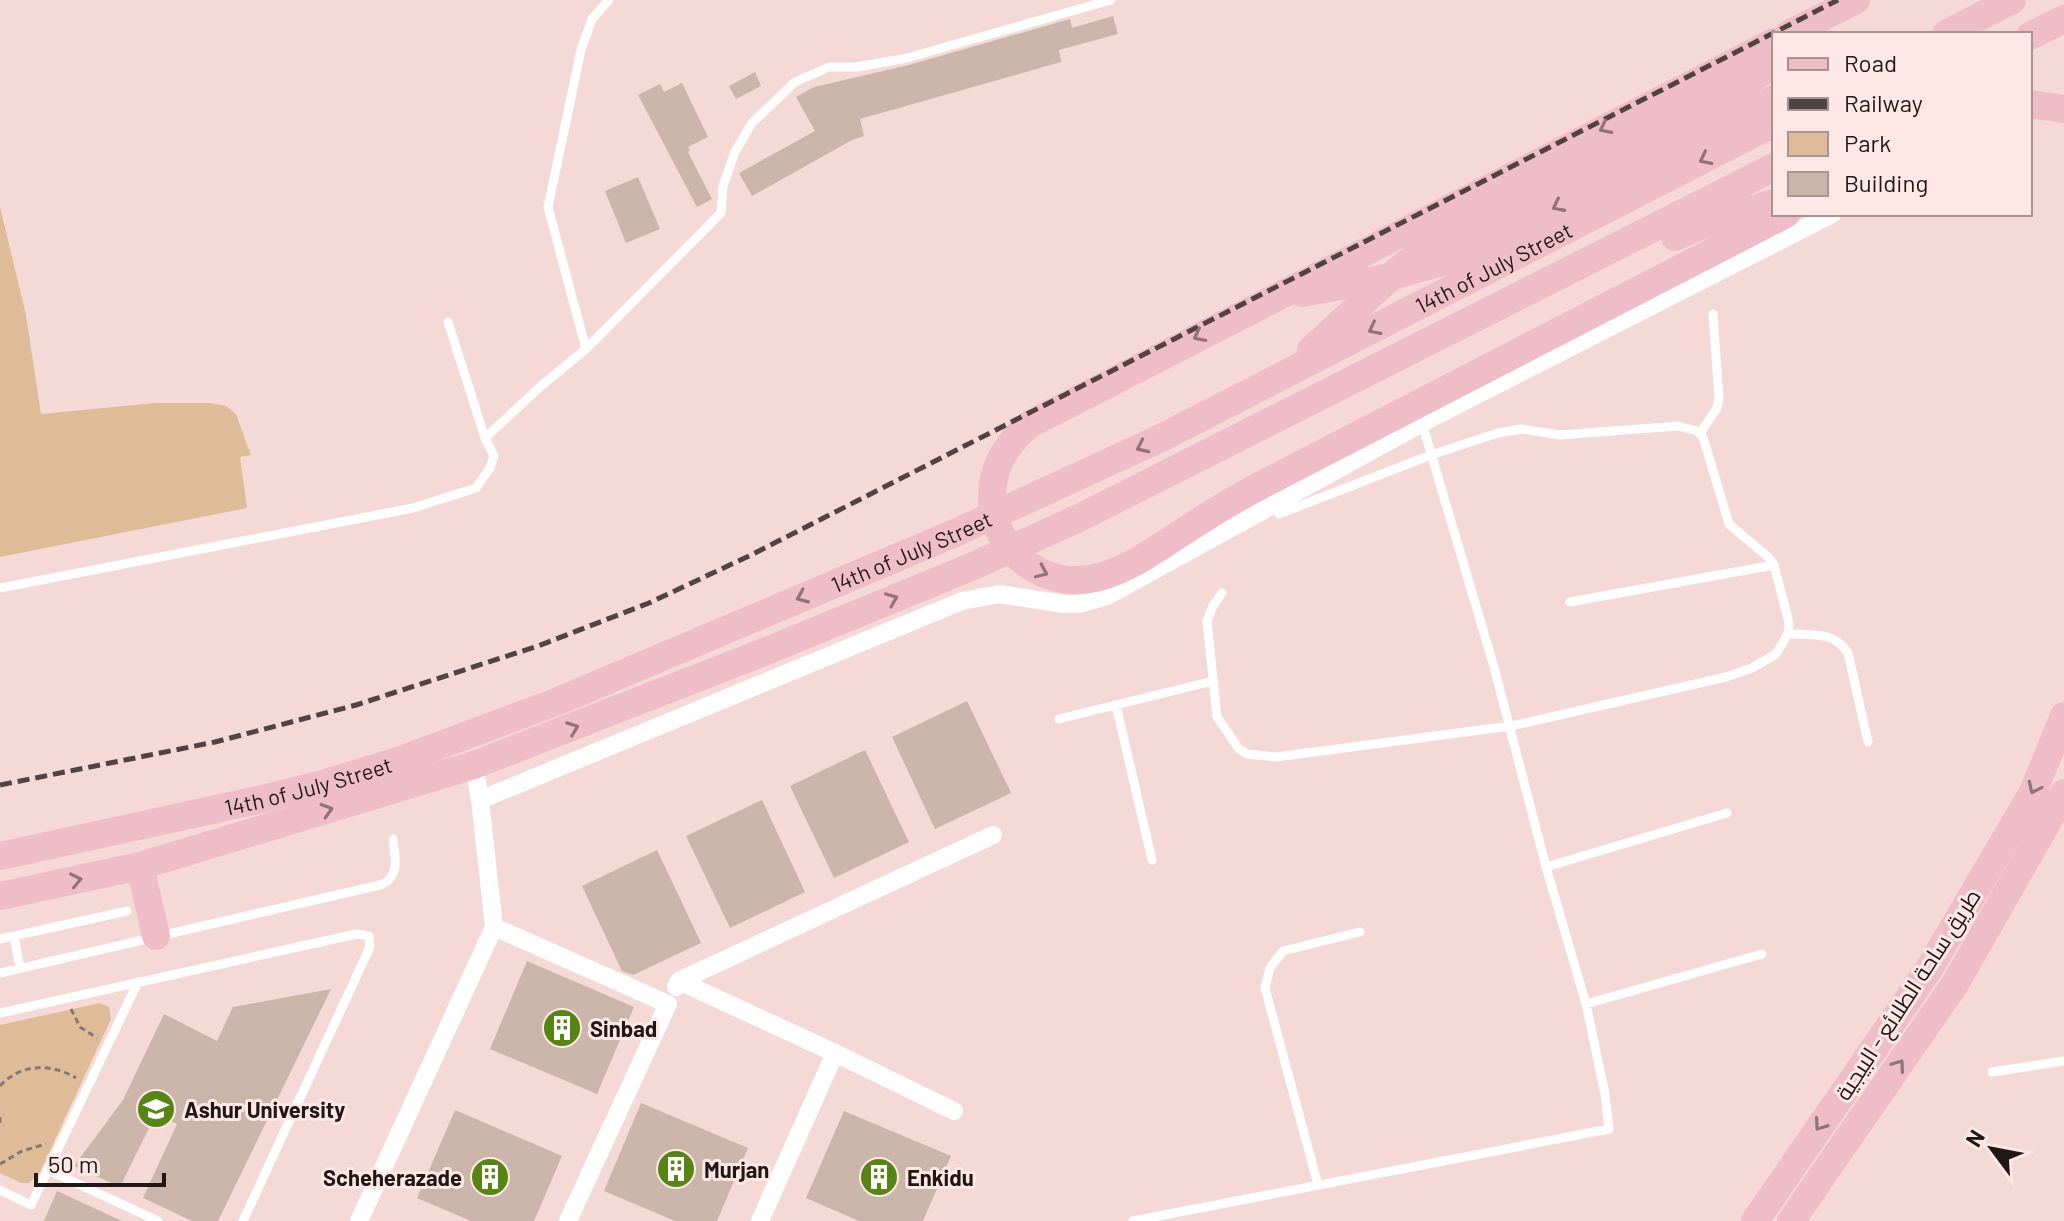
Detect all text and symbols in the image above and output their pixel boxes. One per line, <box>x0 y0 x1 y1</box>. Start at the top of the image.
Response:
legend <box>1772 32 2032 216</box>
text: Road <box>1844 48 1897 77</box>
text: Railway <box>1844 88 1923 117</box>
one-way arrow <box>1598 119 1613 134</box>
text: Park <box>1844 128 1891 157</box>
one-way arrow <box>1698 149 1713 164</box>
text: Building <box>1844 168 1928 197</box>
one-way arrow <box>1551 197 1566 212</box>
street label: 14th of July Street <box>1411 216 1576 318</box>
one-way arrow <box>1368 320 1383 335</box>
one-way arrow <box>1192 326 1207 342</box>
one-way arrow <box>1136 437 1151 453</box>
street label: 14th of July Street <box>827 505 996 597</box>
one-way arrow <box>1034 562 1049 578</box>
one-way arrow <box>796 588 810 604</box>
one-way arrow <box>884 592 898 609</box>
one-way arrow <box>565 721 579 738</box>
street label: 14th of July Street <box>222 751 395 820</box>
one-way arrow <box>2028 779 2044 794</box>
one-way arrow <box>319 803 333 819</box>
one-way arrow <box>69 872 83 889</box>
street label: طريق ساحة الطلائع - البيجية <box>1829 884 1988 1106</box>
building icon: Sinbad <box>541 1007 583 1049</box>
place label: Sinbad <box>590 1015 657 1041</box>
one-way arrow <box>1889 1059 1904 1073</box>
school or university icon: Ashur University <box>135 1088 177 1130</box>
place label: Ashur University <box>184 1096 345 1122</box>
north arrow <box>1952 1109 2032 1189</box>
one-way arrow <box>1815 1117 1830 1131</box>
text: N <box>1959 1125 1989 1151</box>
scale bar <box>36 1137 164 1187</box>
building icon: Murjan <box>655 1148 697 1190</box>
text: 50 m <box>48 1149 99 1178</box>
building icon: Scheherazade <box>469 1156 511 1198</box>
place label: Murjan <box>704 1156 769 1182</box>
building icon: Enkidu <box>858 1156 900 1198</box>
place label: Scheherazade <box>323 1164 462 1190</box>
place label: Enkidu <box>907 1164 974 1190</box>

